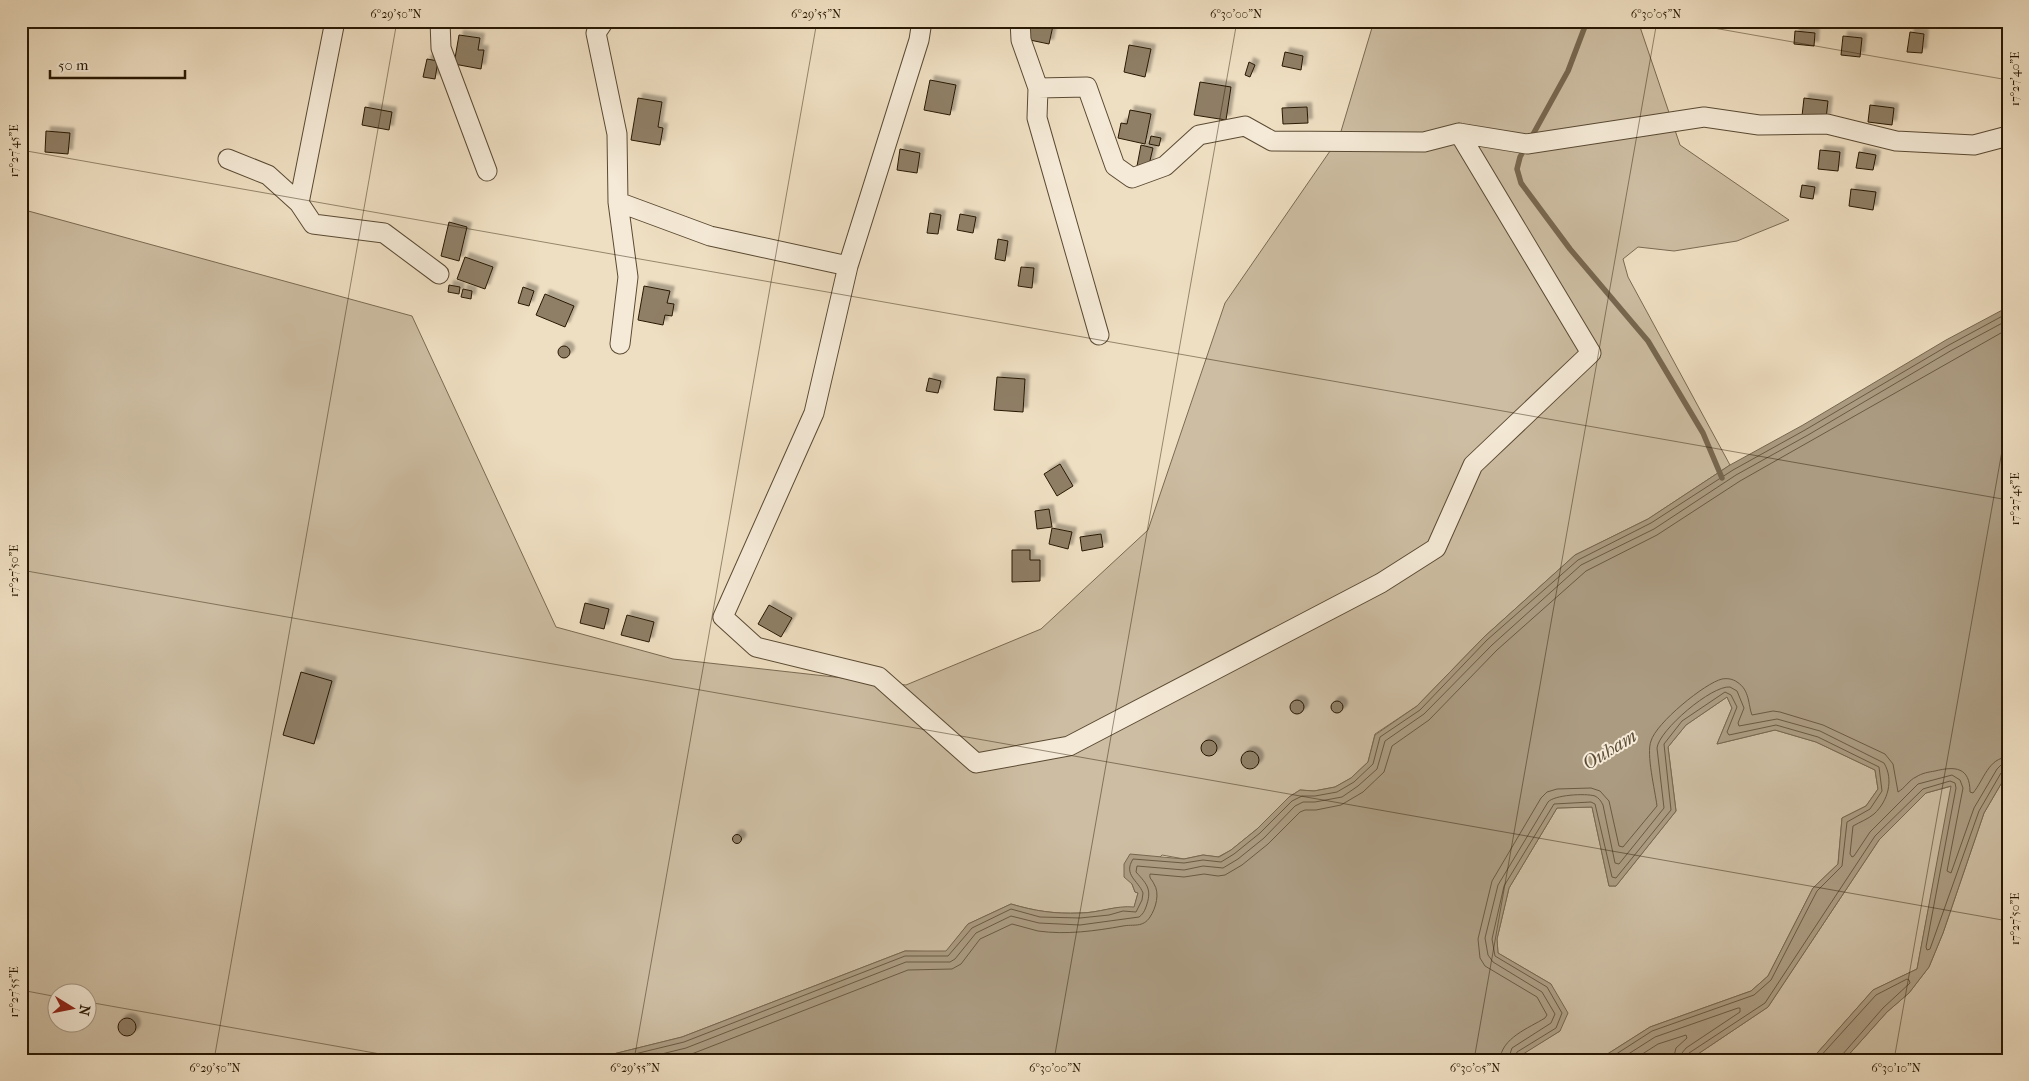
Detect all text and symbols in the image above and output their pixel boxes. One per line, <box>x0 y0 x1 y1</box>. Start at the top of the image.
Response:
text: 6°29'50"N <box>370 7 422 21</box>
text: 6°29'55"N <box>791 7 841 21</box>
text: 6°30'00"N <box>1210 7 1262 21</box>
text: 6°30'05"N <box>1631 7 1681 21</box>
scale bar <box>50 48 185 80</box>
text: 17°27'40"E <box>2008 52 2022 106</box>
text: 50 m <box>58 56 89 74</box>
text: 17°27'45"E <box>7 125 21 177</box>
text: 17°27'45"E <box>2008 473 2022 525</box>
text: 17°27'50"E <box>7 545 21 597</box>
water label: Ouham <box>1578 725 1641 775</box>
text: 17°27'50"E <box>2008 893 2022 945</box>
text: 17°27'55"E <box>7 966 21 1018</box>
north arrow <box>48 984 98 1034</box>
text: N <box>75 1003 94 1017</box>
text: 6°29'50"N <box>189 1061 241 1075</box>
text: 6°29'55"N <box>610 1061 660 1075</box>
text: 6°30'00"N <box>1029 1061 1081 1075</box>
text: 6°30'05"N <box>1450 1061 1500 1075</box>
text: 6°30'10"N <box>1871 1061 1921 1075</box>

